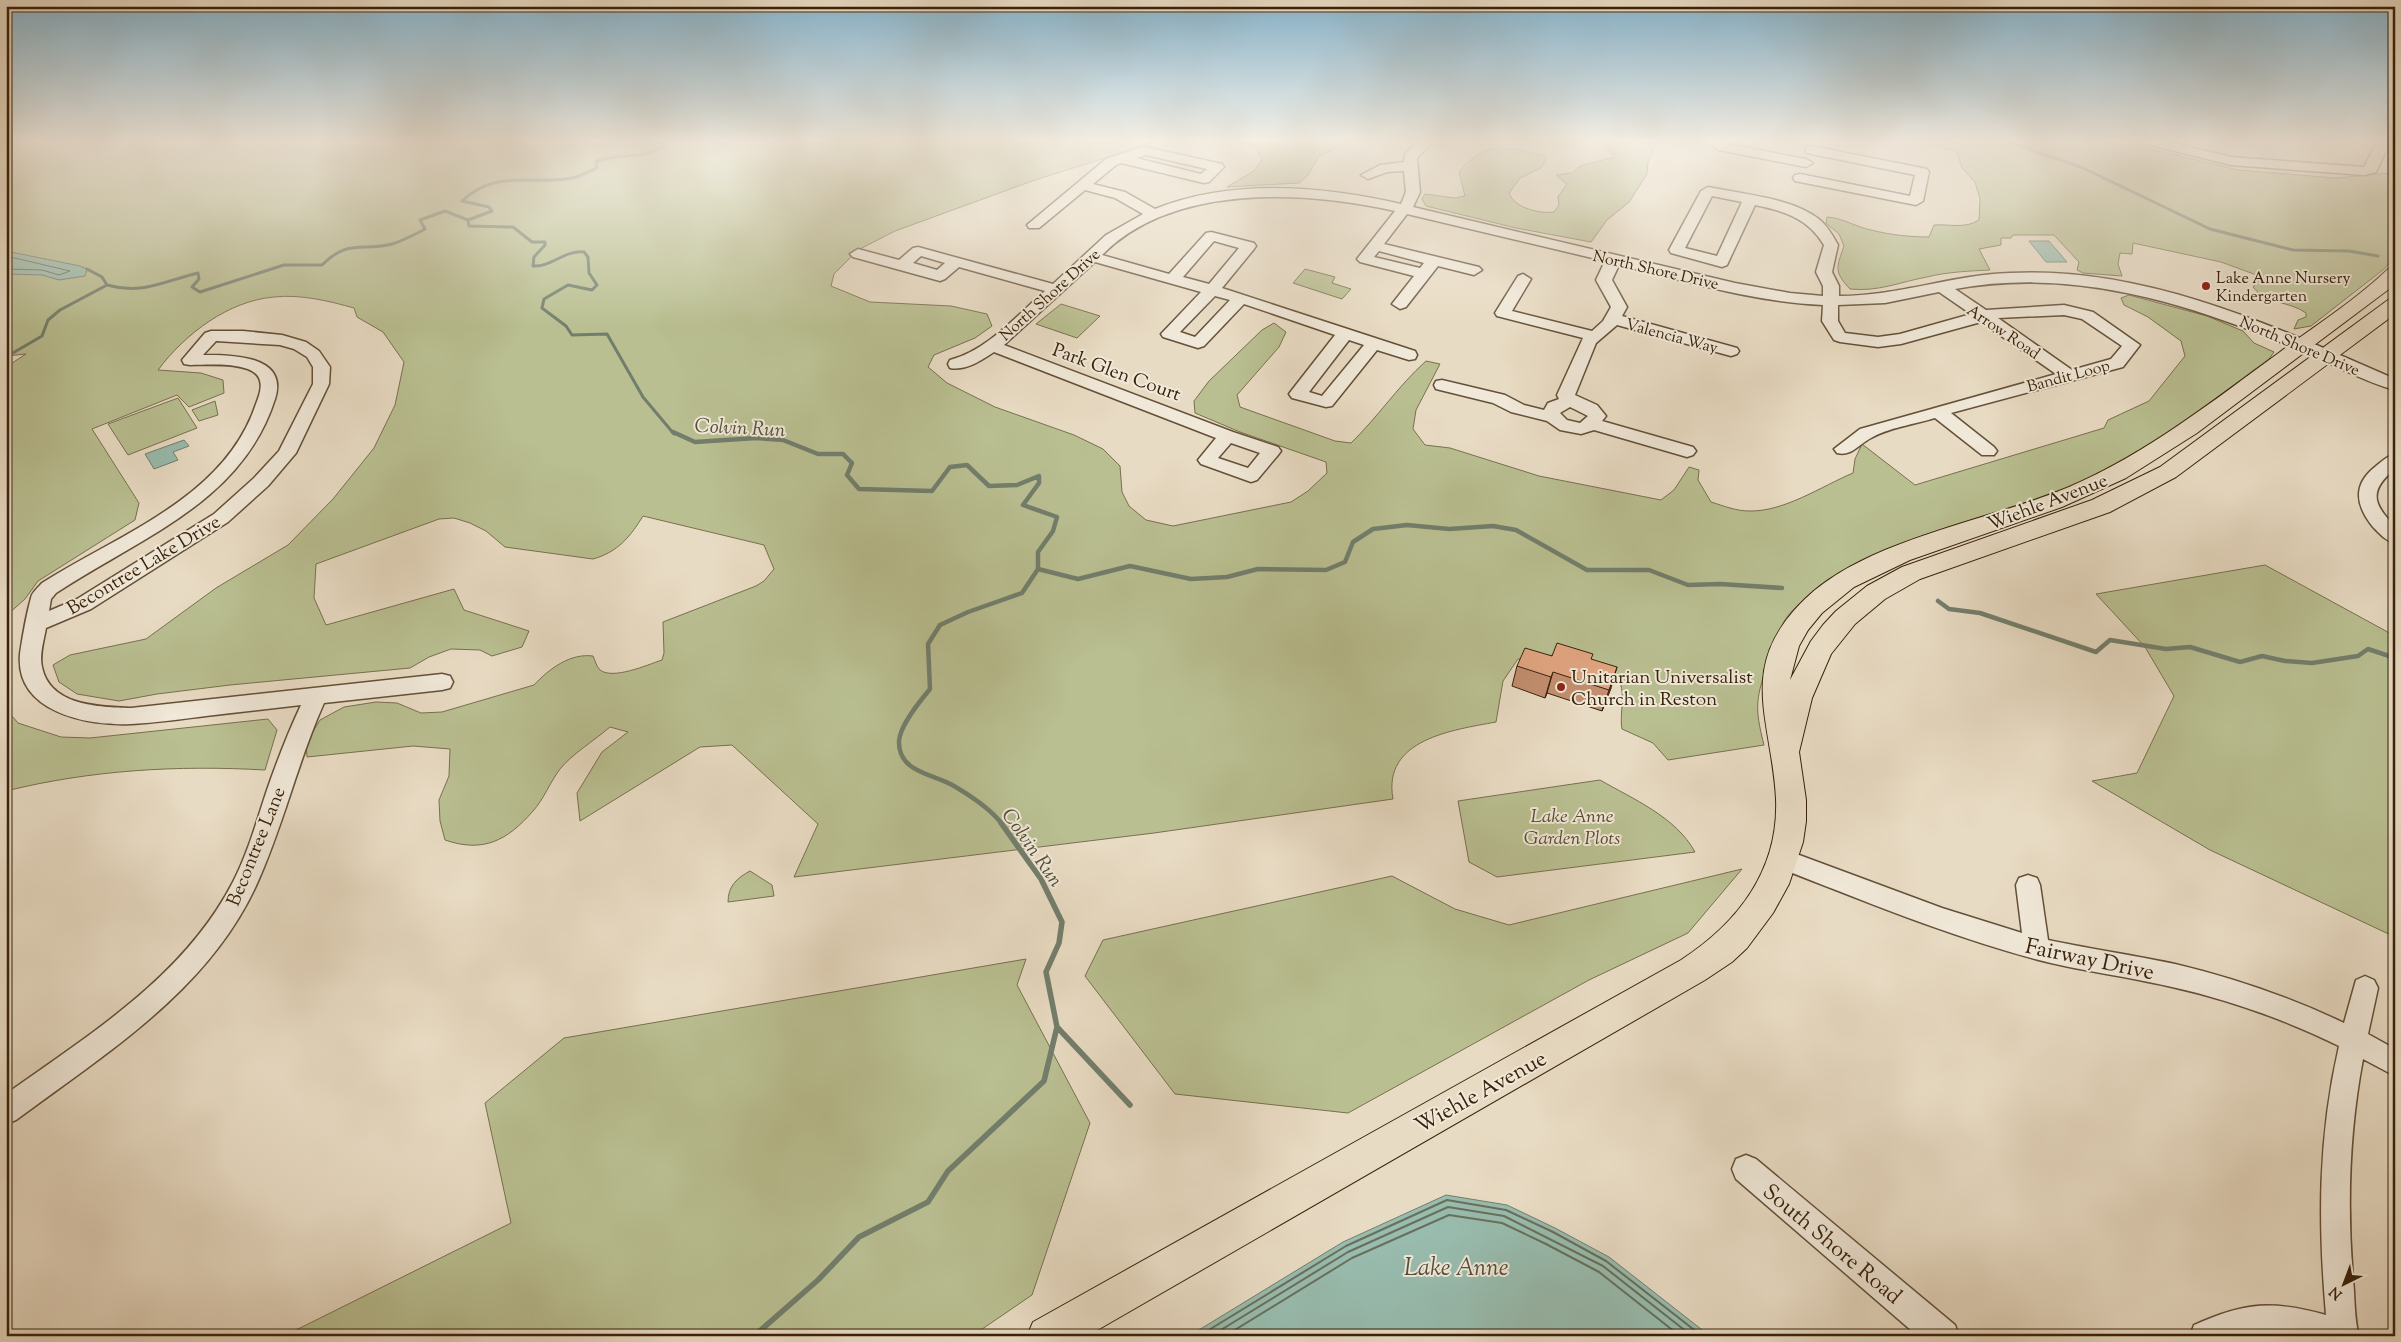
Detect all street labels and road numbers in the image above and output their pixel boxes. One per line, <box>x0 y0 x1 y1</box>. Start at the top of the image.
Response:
street label: North Shore Drive <box>995 244 1106 347</box>
street label: North Shore Drive <box>1590 246 1721 297</box>
street label: Arrow Road <box>1961 300 2044 366</box>
street label: North Shore Drive <box>2235 312 2363 383</box>
street label: Valencia Way <box>1623 314 1720 361</box>
street label: Park Glen Court <box>1048 338 1185 409</box>
street label: Bandit Loop <box>2025 355 2113 400</box>
street label: Wiehle Avenue <box>1984 468 2112 539</box>
street label: Becontree Lake Drive <box>62 509 226 623</box>
street label: Becontree Lane <box>221 783 294 911</box>
street label: Fairway Drive <box>2022 932 2157 990</box>
street label: Wiehle Avenue <box>1410 1044 1553 1143</box>
street label: South Shore Road <box>1754 1177 1908 1313</box>

